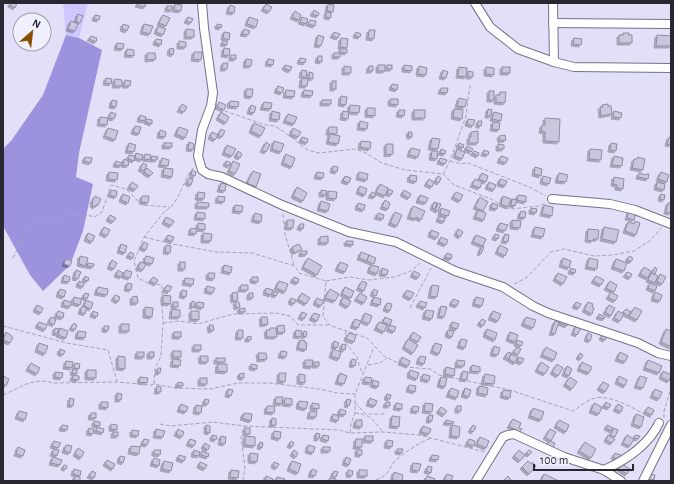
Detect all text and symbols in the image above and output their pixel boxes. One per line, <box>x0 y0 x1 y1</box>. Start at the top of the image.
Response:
north arrow <box>12 12 52 52</box>
text: N <box>30 17 42 30</box>
scale bar <box>534 446 633 472</box>
text: 100 m <box>540 454 568 466</box>

